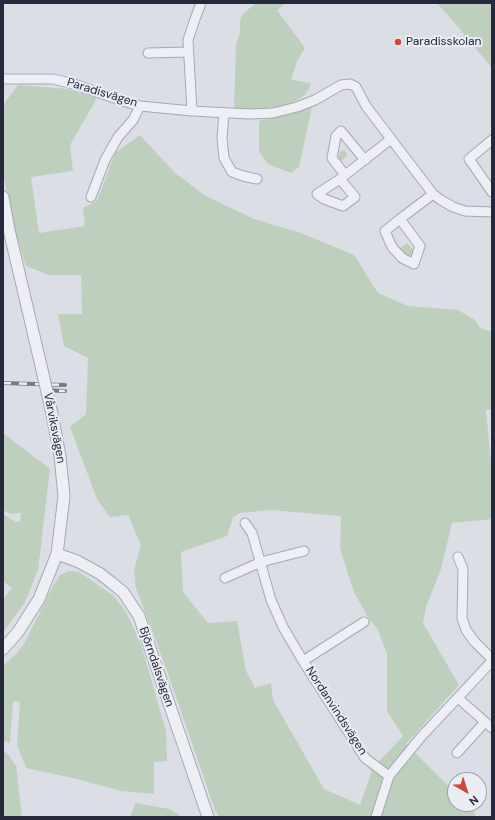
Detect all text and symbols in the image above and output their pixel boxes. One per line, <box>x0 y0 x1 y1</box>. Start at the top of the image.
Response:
place label: Paradisskolan <box>406 35 481 49</box>
marker: Paradisskolan <box>393 37 403 47</box>
street label: Paradisvägen <box>65 75 139 111</box>
street label: Vårviksvägen <box>40 391 68 465</box>
street label: Björndalsvägen <box>136 625 176 709</box>
street label: Nordanvindsvägen <box>302 664 370 758</box>
north arrow <box>447 772 487 812</box>
text: N <box>466 793 481 809</box>

